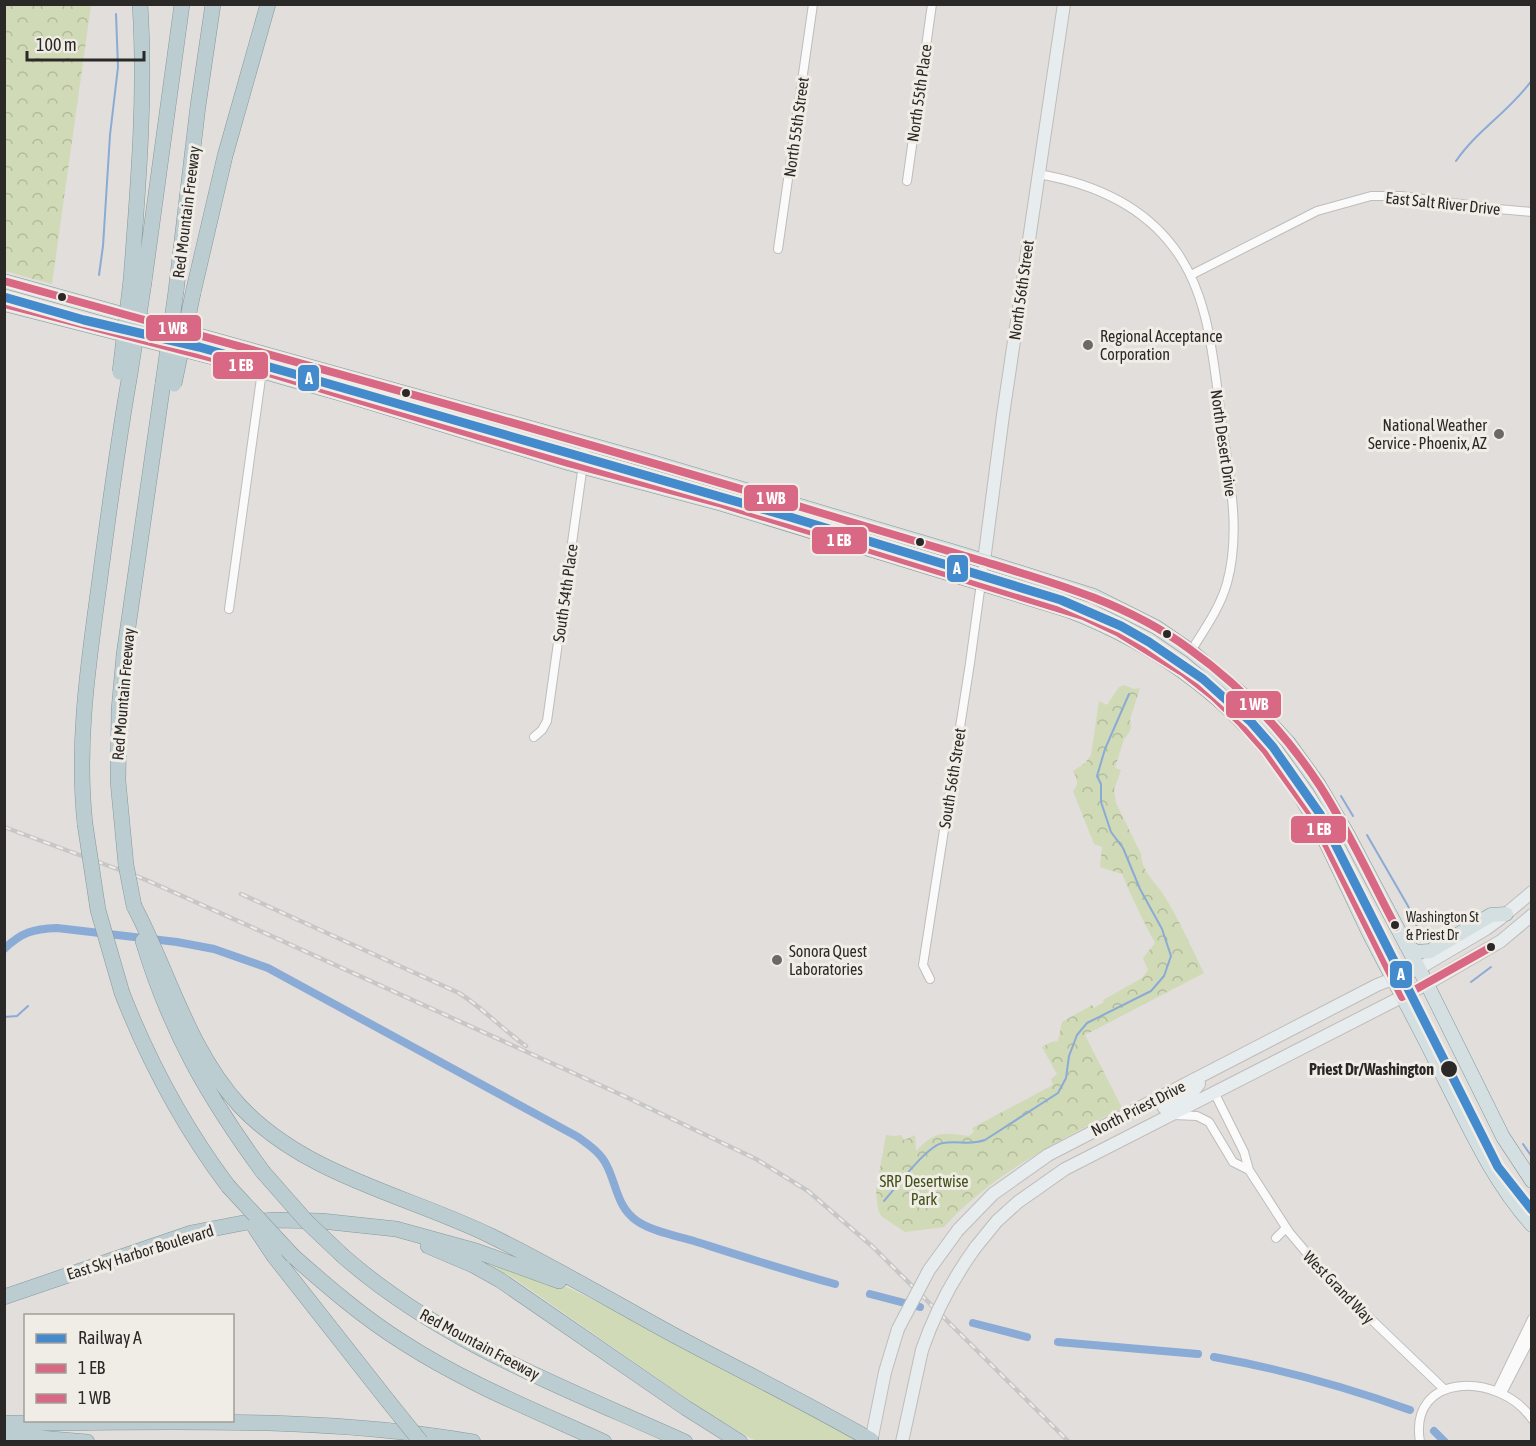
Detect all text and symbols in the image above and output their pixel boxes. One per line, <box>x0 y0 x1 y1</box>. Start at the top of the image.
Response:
scale bar <box>27 24 144 62</box>
text: 100 m <box>36 34 77 55</box>
street label: North 55th Place <box>903 43 935 143</box>
street label: North 55th Street <box>780 75 812 178</box>
street label: Red Mountain Freeway <box>169 145 204 279</box>
street label: East Salt River Drive <box>1385 188 1501 218</box>
street label: North 56th Street <box>1005 238 1037 341</box>
unlabelled marker <box>56 291 68 303</box>
line badge: 1 WB <box>145 314 202 342</box>
text: 1 WB <box>159 319 188 337</box>
place label: Regional Acceptance Corporation <box>1100 327 1223 364</box>
marker: Regional Acceptance Corporation <box>1081 338 1095 352</box>
line badge: 1 EB <box>212 351 269 380</box>
text: 1 EB <box>229 356 253 374</box>
line badge: A <box>297 364 320 392</box>
text: A <box>304 369 313 387</box>
unlabelled marker <box>400 387 412 399</box>
street label: North Desert Drive <box>1208 388 1240 498</box>
place label: National Weather Service - Phoenix, AZ <box>1368 416 1487 452</box>
marker: National Weather Service - Phoenix, AZ <box>1492 427 1506 441</box>
line badge: 1 WB <box>743 484 799 512</box>
text: 1 WB <box>757 489 786 507</box>
line badge: 1 EB <box>811 526 868 555</box>
text: 1 EB <box>827 531 851 549</box>
unlabelled marker <box>914 536 926 548</box>
street label: South 54th Place <box>549 543 581 643</box>
line badge: A <box>946 554 969 583</box>
text: A <box>952 559 961 577</box>
street label: Red Mountain Freeway <box>108 627 139 761</box>
unlabelled marker <box>1161 628 1173 640</box>
line badge: 1 WB <box>1225 690 1282 719</box>
text: 1 WB <box>1240 695 1269 713</box>
street label: South 56th Street <box>935 726 969 829</box>
line badge: 1 EB <box>1290 815 1347 844</box>
text: 1 EB <box>1307 820 1331 838</box>
place label: Washington St & Priest Dr <box>1406 909 1479 943</box>
marker: Washington St & Priest Dr <box>1389 919 1401 931</box>
unlabelled marker <box>1485 941 1497 953</box>
place label: Sonora Quest Laboratories <box>789 942 868 978</box>
marker: Sonora Quest Laboratories <box>770 953 784 967</box>
line badge: A <box>1389 960 1413 989</box>
text: A <box>1396 965 1405 983</box>
marker: Priest Dr/Washington <box>1439 1059 1459 1079</box>
place label: Priest Dr/Washington <box>1309 1060 1434 1078</box>
street label: North Priest Drive <box>1088 1077 1188 1139</box>
park label: SRP Desertwise Park <box>879 1172 969 1208</box>
street label: East Sky Harbor Boulevard <box>64 1221 216 1284</box>
street label: West Grand Way <box>1299 1247 1378 1328</box>
street label: Red Mountain Freeway <box>417 1305 543 1384</box>
legend <box>24 1314 234 1422</box>
text: Railway A <box>78 1327 142 1348</box>
text: 1 EB <box>78 1357 106 1378</box>
text: 1 WB <box>78 1387 111 1408</box>

